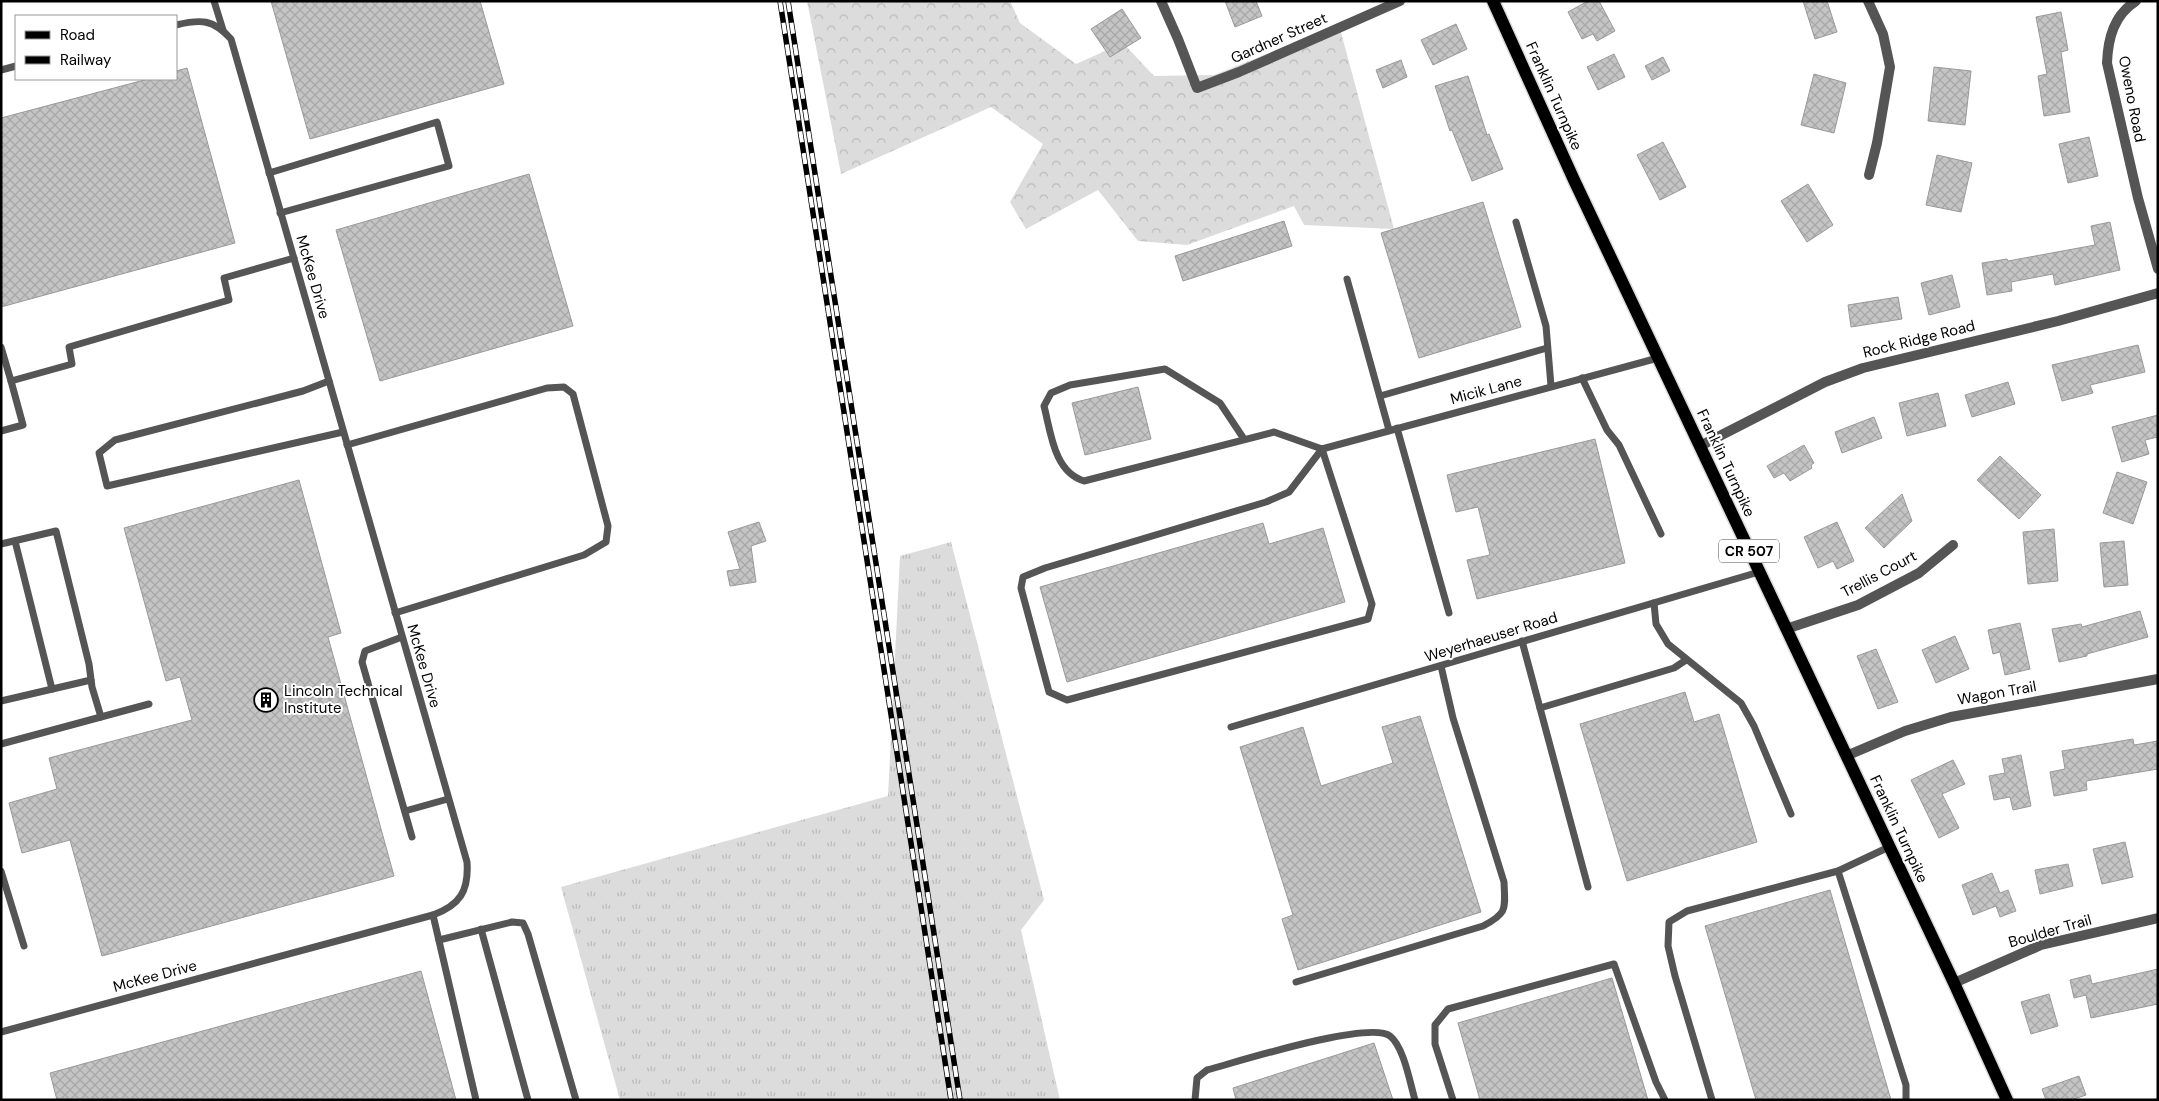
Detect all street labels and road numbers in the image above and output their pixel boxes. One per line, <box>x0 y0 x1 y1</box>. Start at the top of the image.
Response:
street label: Gardner Street <box>1228 8 1330 68</box>
street label: Franklin Turnpike <box>1521 39 1587 153</box>
street label: Oweno Road <box>2114 54 2150 144</box>
street label: McKee Drive <box>292 233 334 321</box>
street label: Rock Ridge Road <box>1861 315 1977 363</box>
street label: Micik Lane <box>1448 371 1524 409</box>
street label: Franklin Turnpike <box>1692 406 1760 520</box>
road number: CR 507 <box>1719 540 1779 562</box>
street label: Trellis Court <box>1838 546 1920 602</box>
street label: Weyerhaeuser Road <box>1422 607 1560 667</box>
street label: McKee Drive <box>403 622 445 710</box>
street label: Wagon Trail <box>1956 676 2038 710</box>
street label: Franklin Turnpike <box>1865 772 1933 886</box>
street label: Boulder Trail <box>2006 910 2094 952</box>
street label: McKee Drive <box>111 955 199 997</box>

